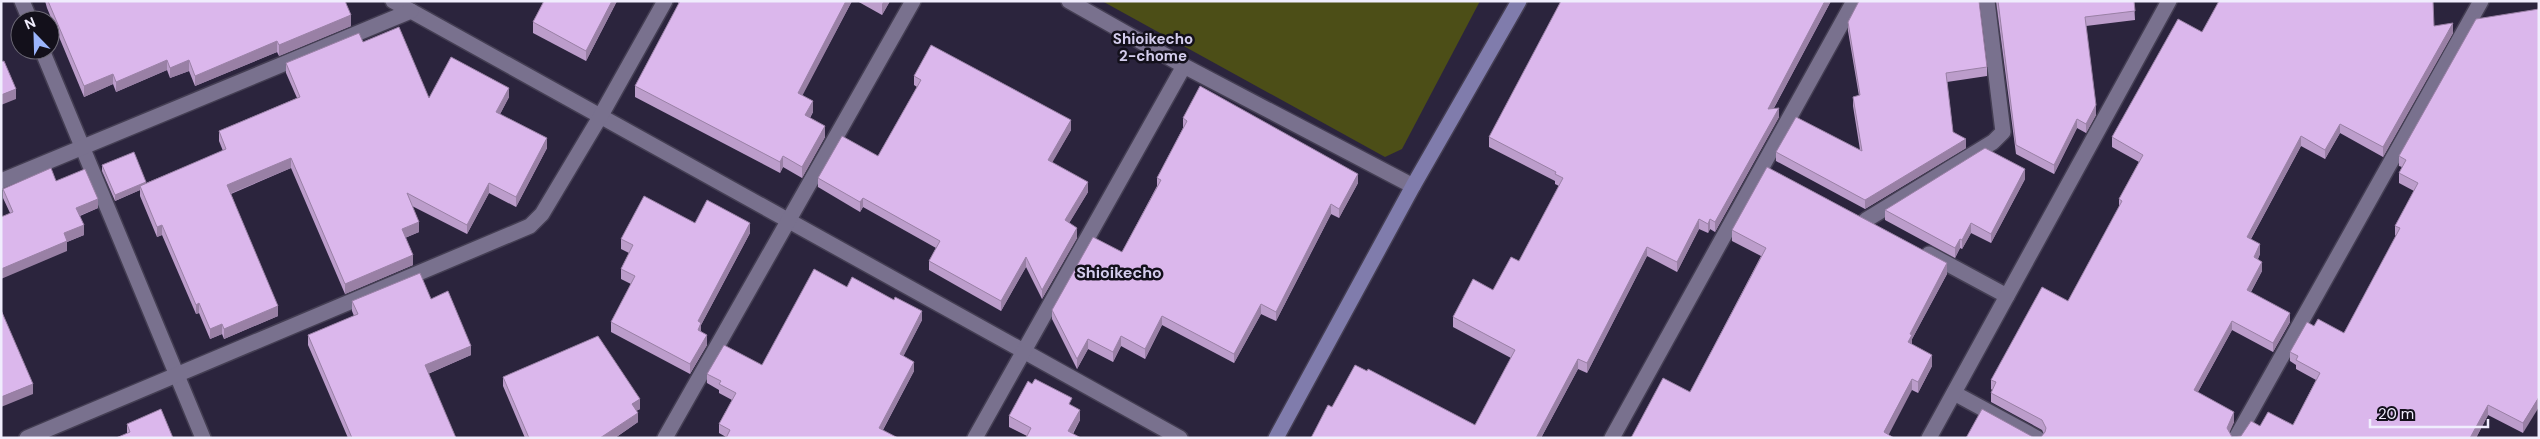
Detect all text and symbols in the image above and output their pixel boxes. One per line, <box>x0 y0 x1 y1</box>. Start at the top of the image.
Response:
north arrow <box>10 10 60 60</box>
text: N <box>22 13 38 33</box>
district label: Shioikecho 2-chome <box>1113 29 1193 66</box>
district label: Shioikecho <box>1076 262 1162 283</box>
scale bar <box>2370 396 2488 428</box>
text: 20 m <box>2378 404 2414 424</box>

